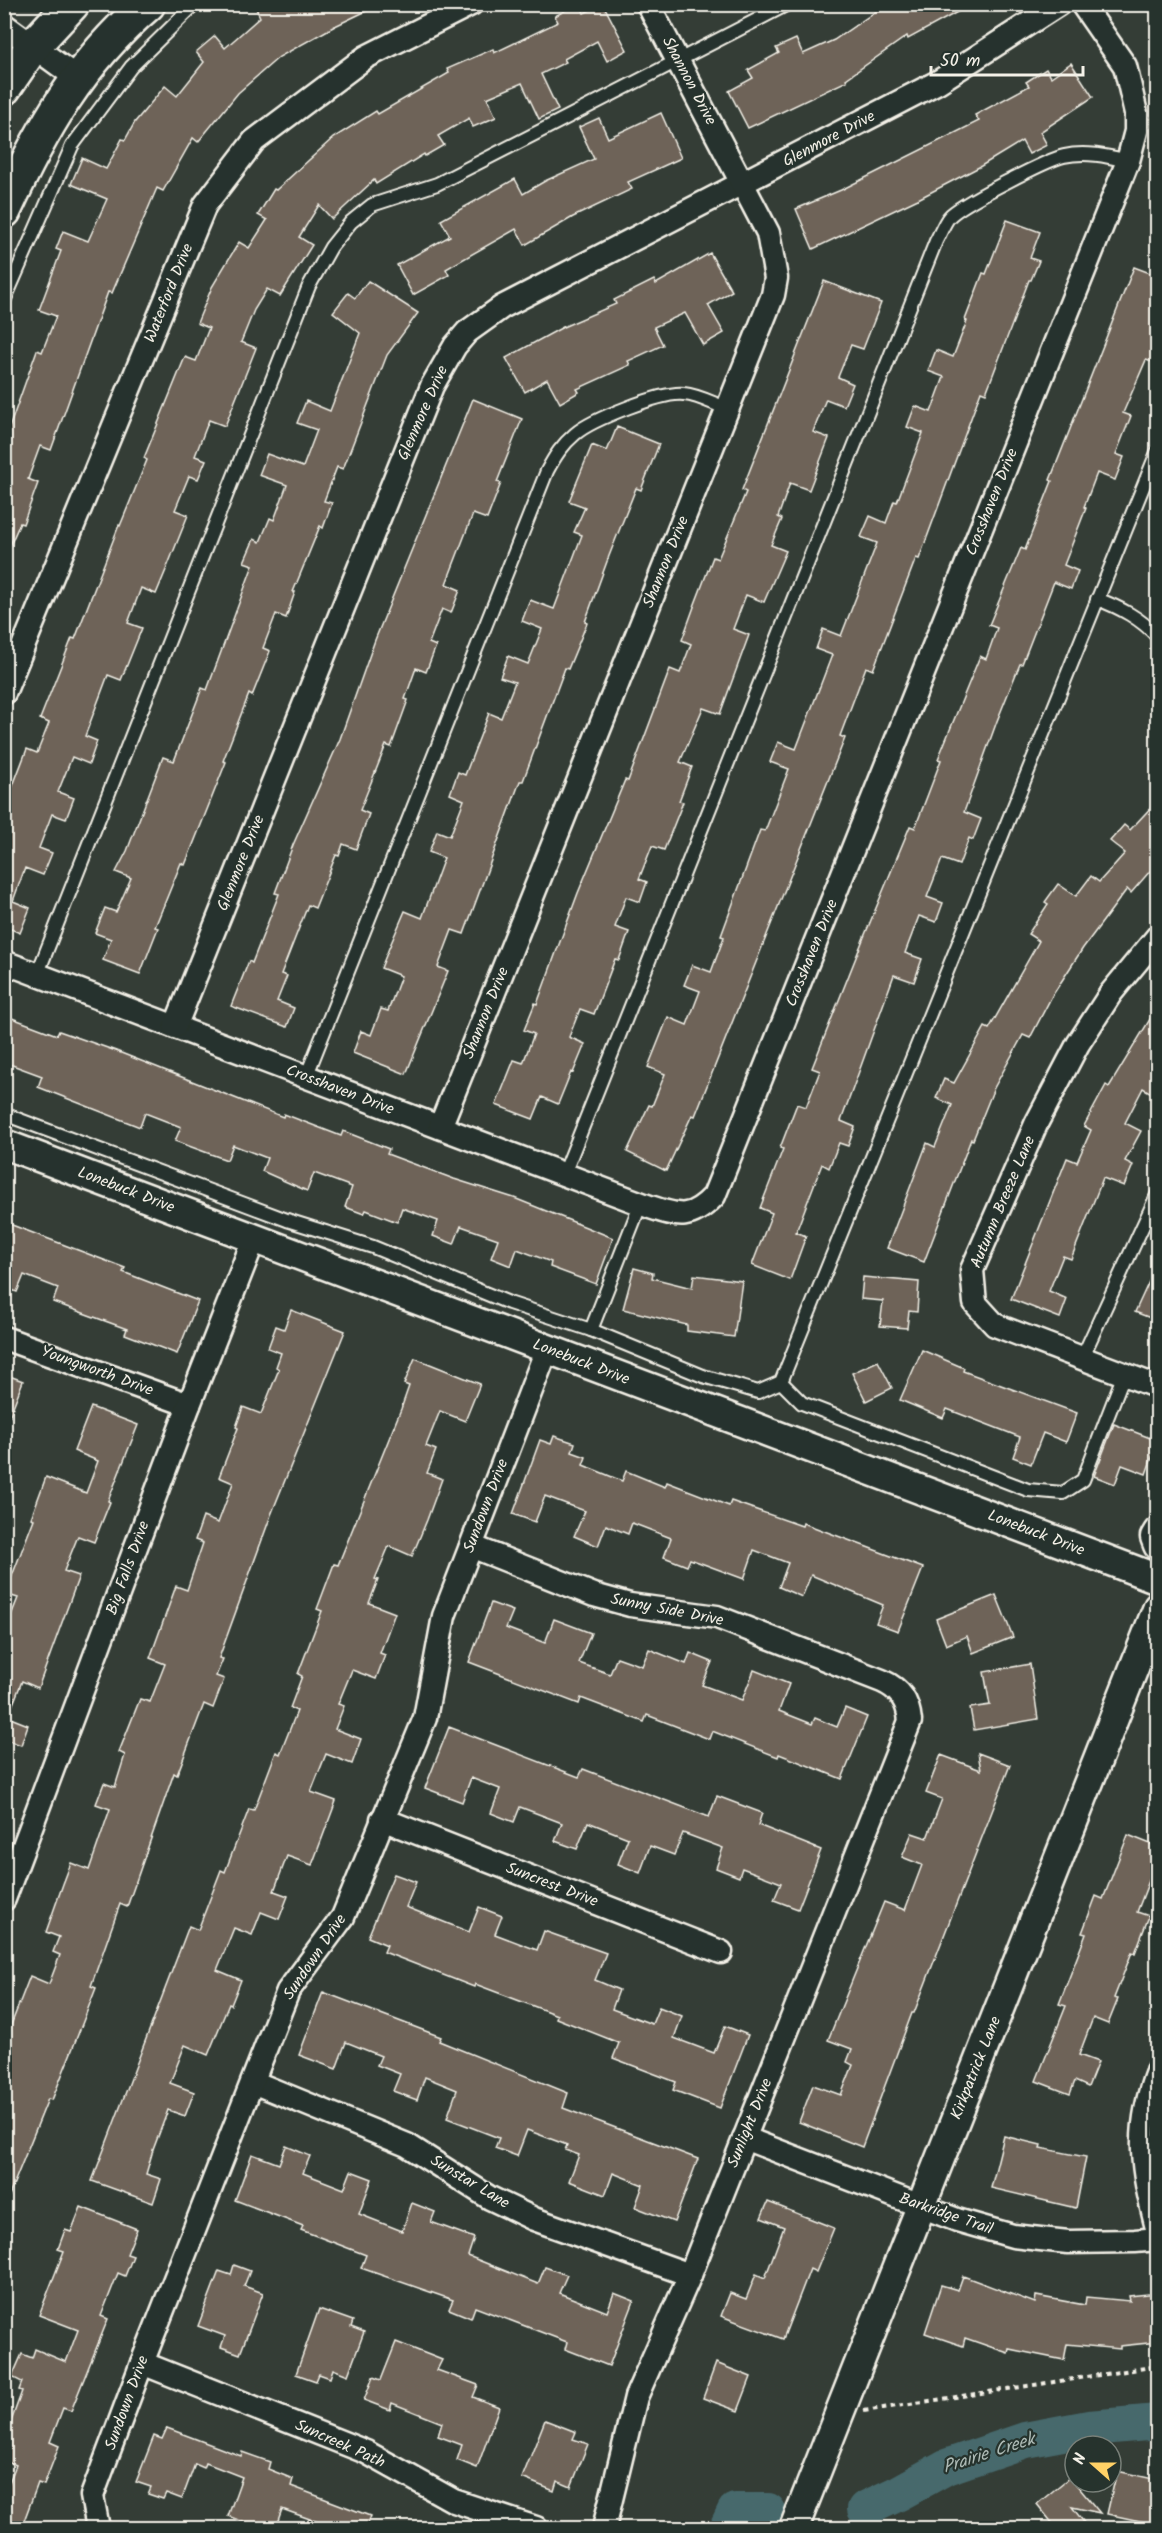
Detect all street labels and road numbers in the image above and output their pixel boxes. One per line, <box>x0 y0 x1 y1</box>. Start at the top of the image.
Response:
street label: Shannon Drive <box>655 32 723 130</box>
street label: Glenmore Drive <box>778 104 880 174</box>
street label: Waterford Drive <box>138 240 200 346</box>
street label: Glenmore Drive <box>391 361 455 465</box>
street label: Crosshaven Drive <box>959 444 1025 560</box>
street label: Shannon Drive <box>636 512 696 612</box>
street label: Glenmore Drive <box>210 811 272 915</box>
street label: Crosshaven Drive <box>779 895 845 1011</box>
street label: Shannon Drive <box>456 963 516 1063</box>
street label: Crosshaven Drive <box>282 1058 398 1122</box>
street label: Autumn Breeze Lane <box>964 1132 1042 1272</box>
street label: Lonebuck Drive <box>74 1160 178 1220</box>
street label: Lonebuck Drive <box>529 1332 633 1392</box>
street label: Youngworth Drive <box>37 1339 157 1403</box>
street label: Sundown Drive <box>457 1455 515 1557</box>
street label: Lonebuck Drive <box>984 1503 1088 1563</box>
street label: Big Falls Drive <box>99 1518 157 1618</box>
street label: Sunny Side Drive <box>608 1587 726 1633</box>
street label: Suncrest Drive <box>502 1856 602 1914</box>
street label: Sundown Drive <box>277 1909 353 2005</box>
street label: Kirkpatrick Lane <box>944 2013 1008 2123</box>
street label: Sunlight Drive <box>721 2074 779 2172</box>
street label: Sunstar Lane <box>425 2148 515 2216</box>
street label: Barkridge Trail <box>896 2186 996 2242</box>
street label: Sundown Drive <box>98 2352 156 2454</box>
street label: Suncreek Path <box>291 2413 389 2475</box>

